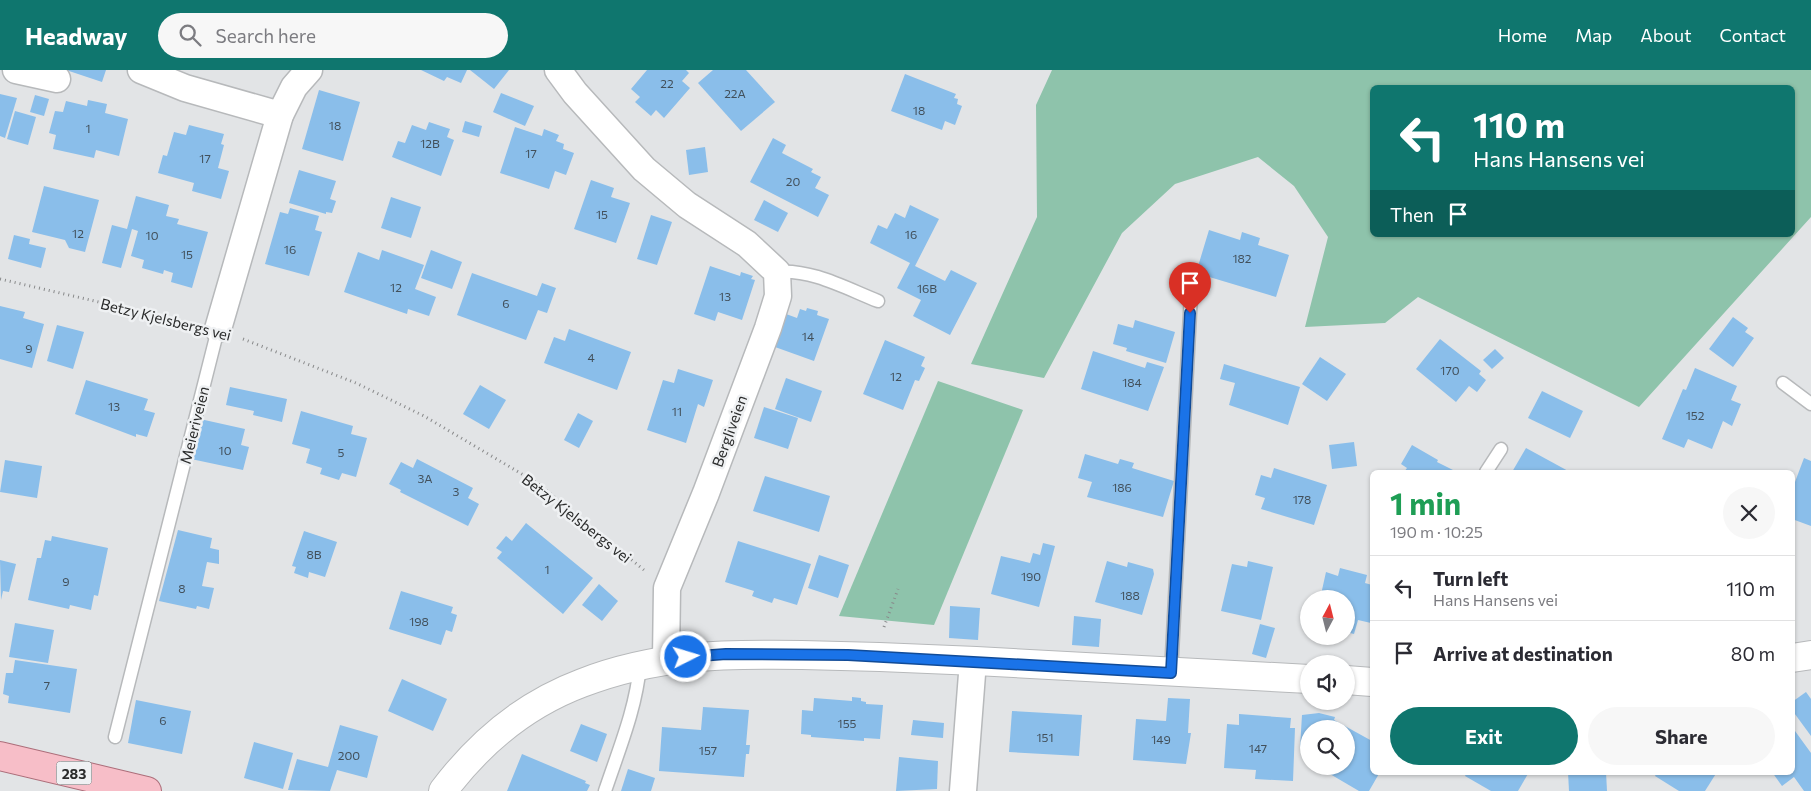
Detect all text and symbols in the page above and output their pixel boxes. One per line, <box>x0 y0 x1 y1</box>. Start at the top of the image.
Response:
search box <box>158 13 508 58</box>
text: Headway <box>25 21 128 50</box>
icon: search <box>176 21 204 49</box>
text: Search here <box>216 24 316 47</box>
text: Home <box>1498 24 1547 46</box>
text: Map <box>1575 24 1612 46</box>
text: About <box>1640 24 1692 46</box>
text: Contact <box>1720 24 1786 46</box>
house number: 22 <box>660 76 674 90</box>
house number: 22A <box>724 86 746 100</box>
text: 110 m <box>1473 102 1565 145</box>
house number: 18 <box>913 103 925 117</box>
icon: left <box>1390 105 1455 170</box>
house number: 18 <box>329 118 341 132</box>
house number: 1 <box>85 121 91 135</box>
house number: 12B <box>420 136 440 150</box>
text: Hans Hansens vei <box>1473 145 1645 172</box>
house number: 17 <box>525 146 537 160</box>
house number: 17 <box>199 151 211 165</box>
house number: 20 <box>786 174 800 188</box>
icon: arrive <box>1444 200 1472 228</box>
text: Then <box>1390 203 1434 226</box>
house number: 15 <box>596 207 608 221</box>
house number: 12 <box>72 226 84 240</box>
house number: 16 <box>905 227 917 241</box>
house number: 10 <box>146 228 159 242</box>
house number: 16 <box>284 242 296 256</box>
house number: 15 <box>181 247 193 261</box>
house number: 182 <box>1232 251 1252 265</box>
pin <box>1169 262 1211 313</box>
icon: arrive <box>1176 269 1204 297</box>
house number: 12 <box>390 280 402 294</box>
house number: 16B <box>917 281 937 295</box>
house number: 13 <box>719 289 731 303</box>
street label: Betzy Kjelsbergs vei <box>99 294 233 344</box>
house number: 6 <box>502 296 510 310</box>
house number: 14 <box>802 329 814 343</box>
house number: 9 <box>25 341 33 355</box>
house number: 4 <box>587 350 595 364</box>
house number: 170 <box>1440 363 1460 377</box>
house number: 12 <box>890 369 902 383</box>
house number: 184 <box>1122 375 1142 389</box>
street label: Meieriveien <box>176 384 212 466</box>
street label: Bergliveien <box>708 393 750 469</box>
house number: 13 <box>108 399 120 413</box>
house number: 11 <box>672 404 682 418</box>
house number: 152 <box>1686 408 1705 422</box>
house number: 10 <box>219 443 232 457</box>
house number: 5 <box>338 445 345 459</box>
street label: Betzy Kjelsbergs vei <box>519 470 635 566</box>
house number: 3A <box>418 471 432 485</box>
house number: 186 <box>1112 480 1132 494</box>
house number: 3 <box>453 484 460 498</box>
text: 1 min <box>1390 484 1461 521</box>
button: close <box>1723 487 1775 539</box>
house number: 178 <box>1293 492 1311 506</box>
text: 190 m · 10:25 <box>1390 522 1483 541</box>
house number: 8B <box>306 547 322 561</box>
house number: 1 <box>544 562 550 576</box>
text: Turn left <box>1433 567 1508 590</box>
house number: 190 <box>1021 569 1041 583</box>
house number: 9 <box>62 574 70 588</box>
icon: left <box>1390 574 1418 602</box>
text: 110 m <box>1726 577 1775 600</box>
house number: 8 <box>178 581 186 595</box>
house number: 188 <box>1120 588 1140 602</box>
north arrow <box>1300 590 1355 645</box>
map controls <box>1300 590 1355 775</box>
text: Hans Hansens vei <box>1433 590 1558 609</box>
house number: 198 <box>409 614 429 628</box>
position arrow <box>659 630 711 682</box>
icon: arrive <box>1390 639 1418 667</box>
text: Arrive at destination <box>1433 642 1613 665</box>
text: 80 m <box>1731 642 1775 665</box>
button: sound <box>1300 655 1355 710</box>
house number: 7 <box>44 678 50 692</box>
button: Exit <box>1390 707 1578 765</box>
button: Share <box>1588 707 1775 765</box>
house number: 6 <box>159 713 167 727</box>
house number: 155 <box>838 716 857 730</box>
button: search <box>1300 720 1355 775</box>
house number: 151 <box>1036 730 1054 744</box>
house number: 149 <box>1151 732 1171 746</box>
house number: 147 <box>1249 741 1267 755</box>
house number: 157 <box>699 743 717 757</box>
house number: 200 <box>338 748 360 762</box>
road number: 283 <box>56 761 92 784</box>

